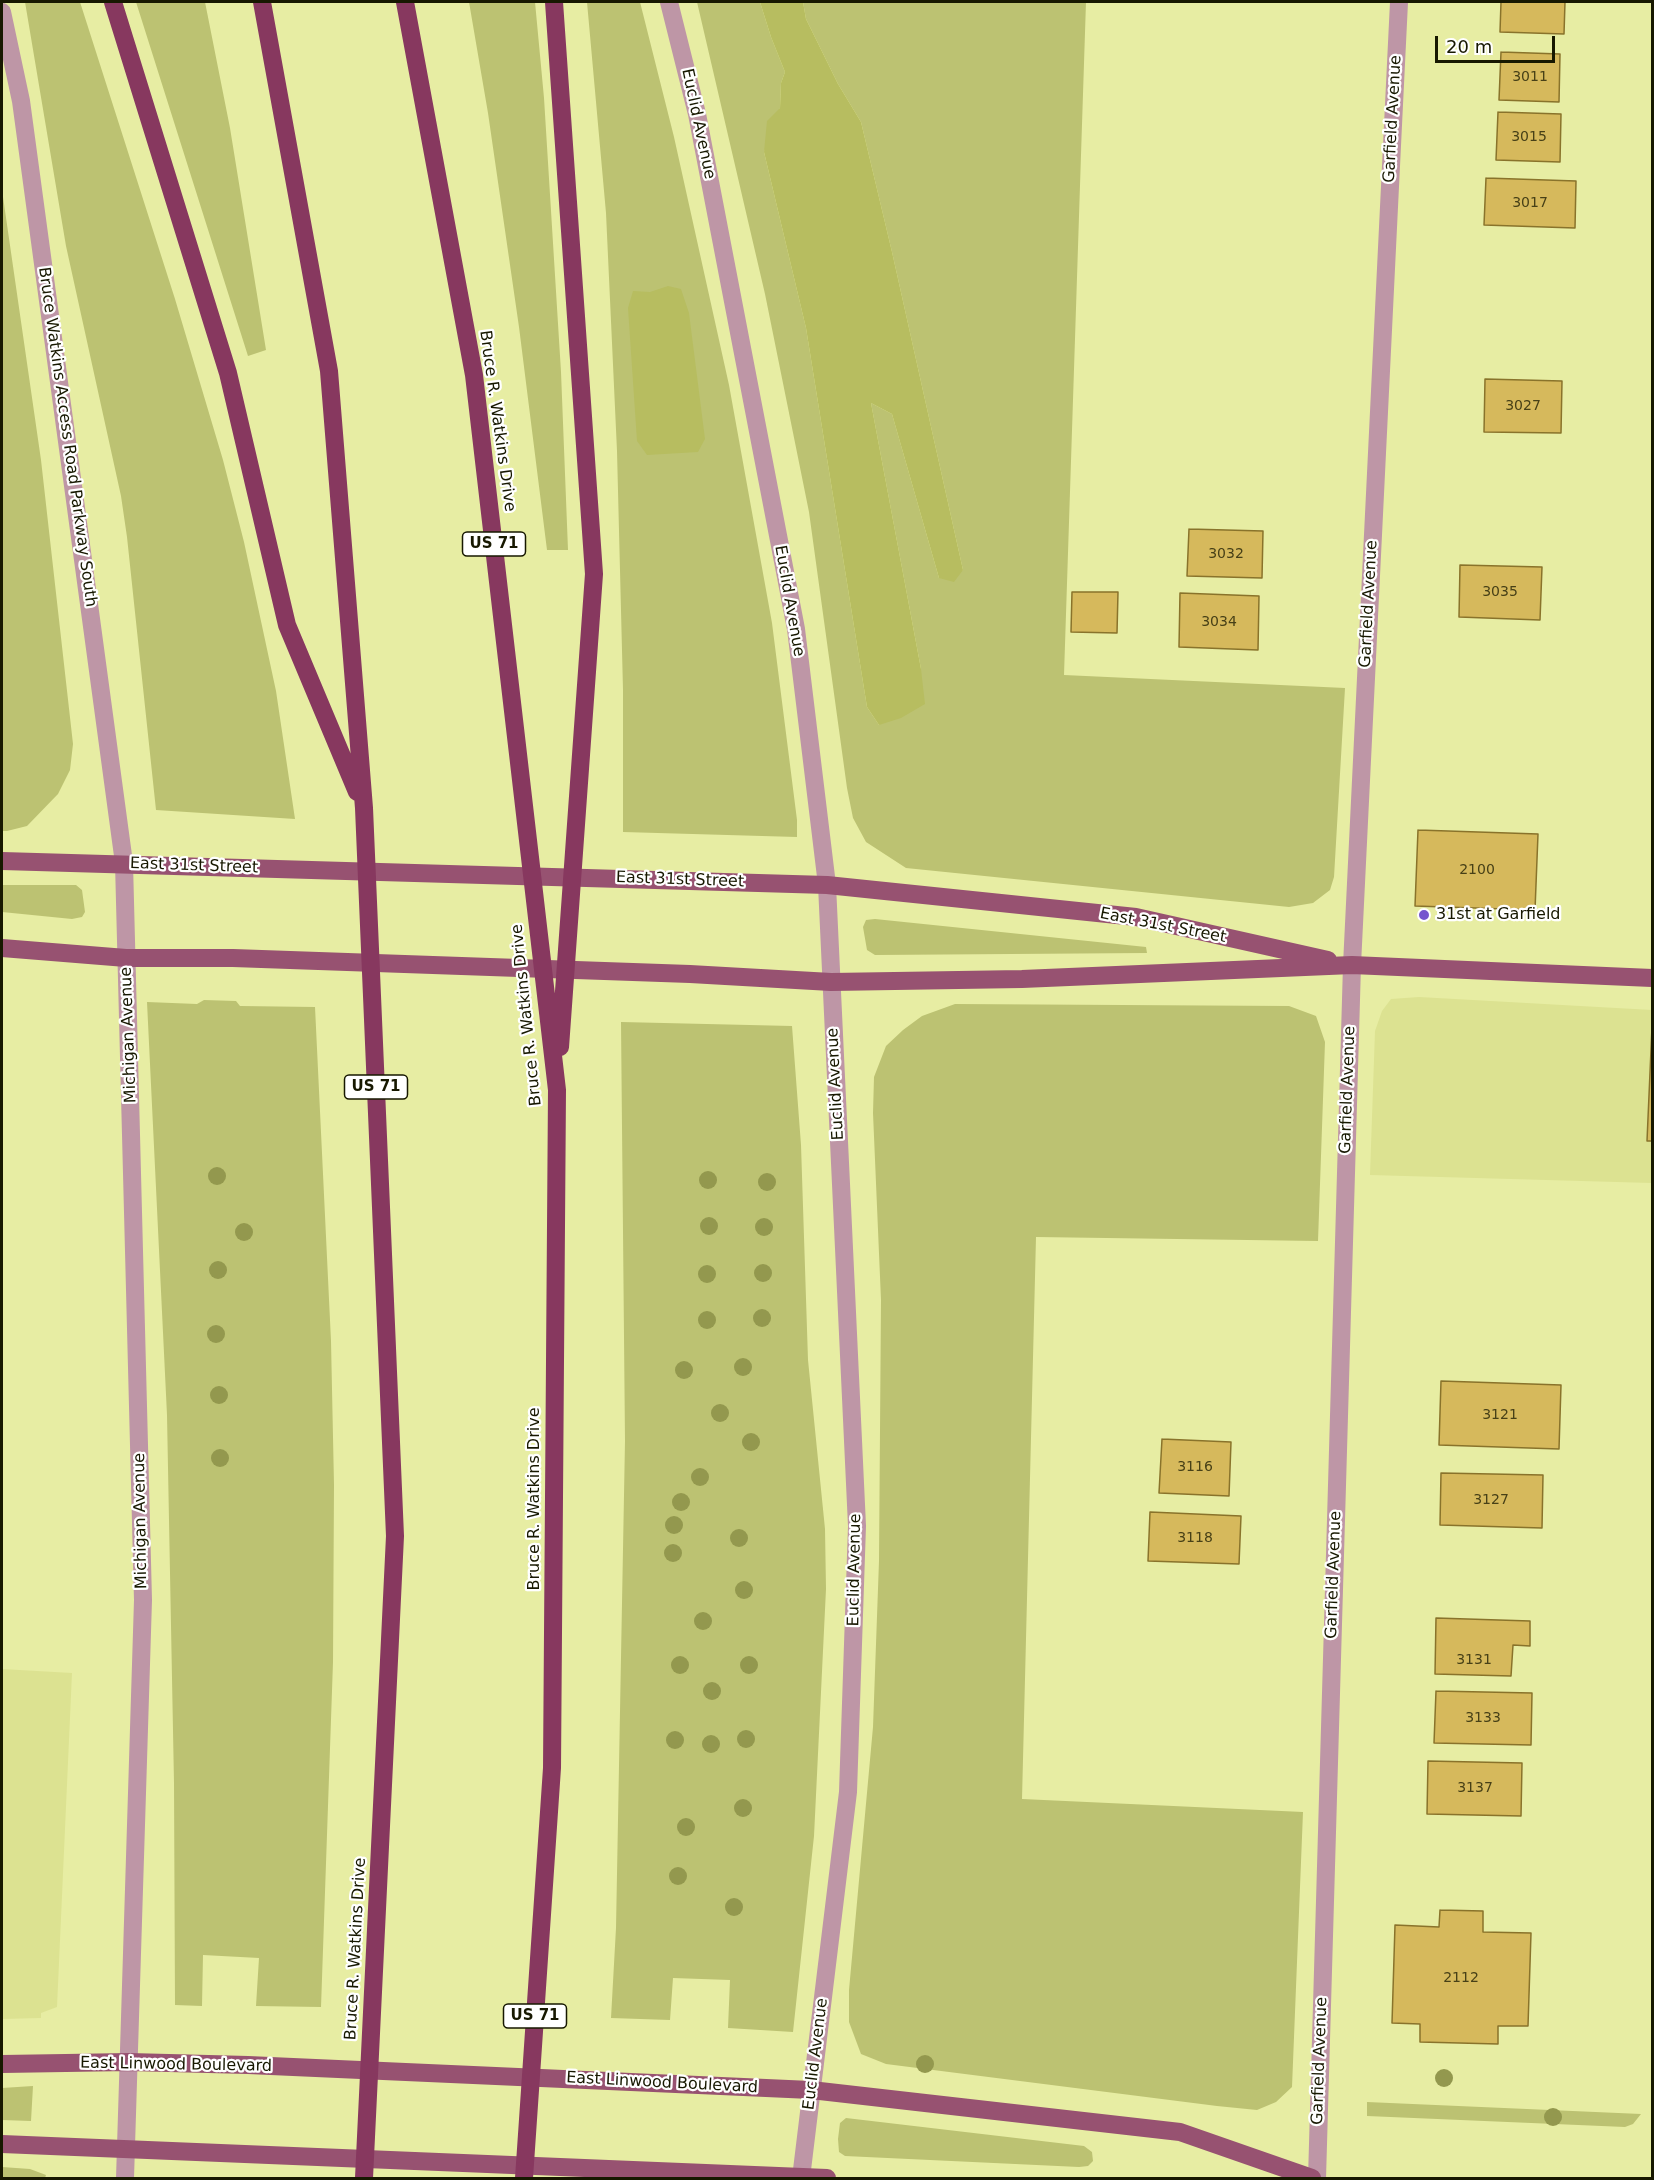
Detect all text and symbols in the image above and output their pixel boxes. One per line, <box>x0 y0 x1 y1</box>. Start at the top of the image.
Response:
scale bar <box>1438 24 1558 62</box>
text: 20 m <box>1446 36 1492 57</box>
street label: Garfield Avenue <box>1380 55 1406 183</box>
street label: Euclid Avenue <box>677 67 719 181</box>
house number: 3011 <box>1512 69 1548 85</box>
house number: 3015 <box>1511 129 1547 145</box>
house number: 3017 <box>1512 195 1548 211</box>
street label: Bruce Watkins Access Road Parkway South <box>34 266 100 608</box>
street label: Bruce R. Watkins Drive <box>475 329 519 513</box>
house number: 3027 <box>1505 398 1541 414</box>
road number: US 71 <box>462 532 526 556</box>
street label: Garfield Avenue <box>1356 540 1382 668</box>
street label: Euclid Avenue <box>770 544 808 658</box>
house number: 3032 <box>1208 546 1244 562</box>
house number: 3035 <box>1482 584 1518 600</box>
house number: 3034 <box>1201 614 1237 630</box>
street label: East 31st Street <box>130 854 258 878</box>
house number: 2100 <box>1459 862 1495 878</box>
street label: East 31st Street <box>616 868 744 892</box>
street label: East 31st Street <box>1098 904 1228 948</box>
place label: 31st at Garfield <box>1436 905 1561 925</box>
marker: 31st at Garfield <box>1417 908 1431 922</box>
street label: Bruce R. Watkins Drive <box>508 923 546 1107</box>
street label: Michigan Avenue <box>117 967 141 1103</box>
street label: Garfield Avenue <box>1336 1026 1360 1154</box>
street label: Euclid Avenue <box>823 1027 849 1141</box>
road number: US 71 <box>344 1075 407 1099</box>
house number: 3121 <box>1482 1407 1518 1423</box>
street label: Bruce R. Watkins Drive <box>525 1408 545 1590</box>
street label: Michigan Avenue <box>130 1453 152 1589</box>
house number: 3116 <box>1177 1459 1213 1475</box>
house number: 3127 <box>1473 1492 1509 1508</box>
street label: Garfield Avenue <box>1322 1511 1346 1639</box>
street label: Euclid Avenue <box>844 1514 866 1626</box>
house number: 3118 <box>1177 1530 1213 1546</box>
house number: 3131 <box>1456 1652 1492 1668</box>
house number: 3133 <box>1465 1710 1501 1726</box>
house number: 3137 <box>1457 1780 1493 1796</box>
street label: Bruce R. Watkins Drive <box>342 1857 370 2041</box>
house number: 2112 <box>1443 1970 1479 1986</box>
street label: Euclid Avenue <box>800 1997 832 2111</box>
street label: Garfield Avenue <box>1308 1997 1332 2125</box>
road number: US 71 <box>504 2004 566 2028</box>
street label: East Linwood Boulevard <box>80 2054 272 2076</box>
street label: East Linwood Boulevard <box>566 2068 758 2098</box>

